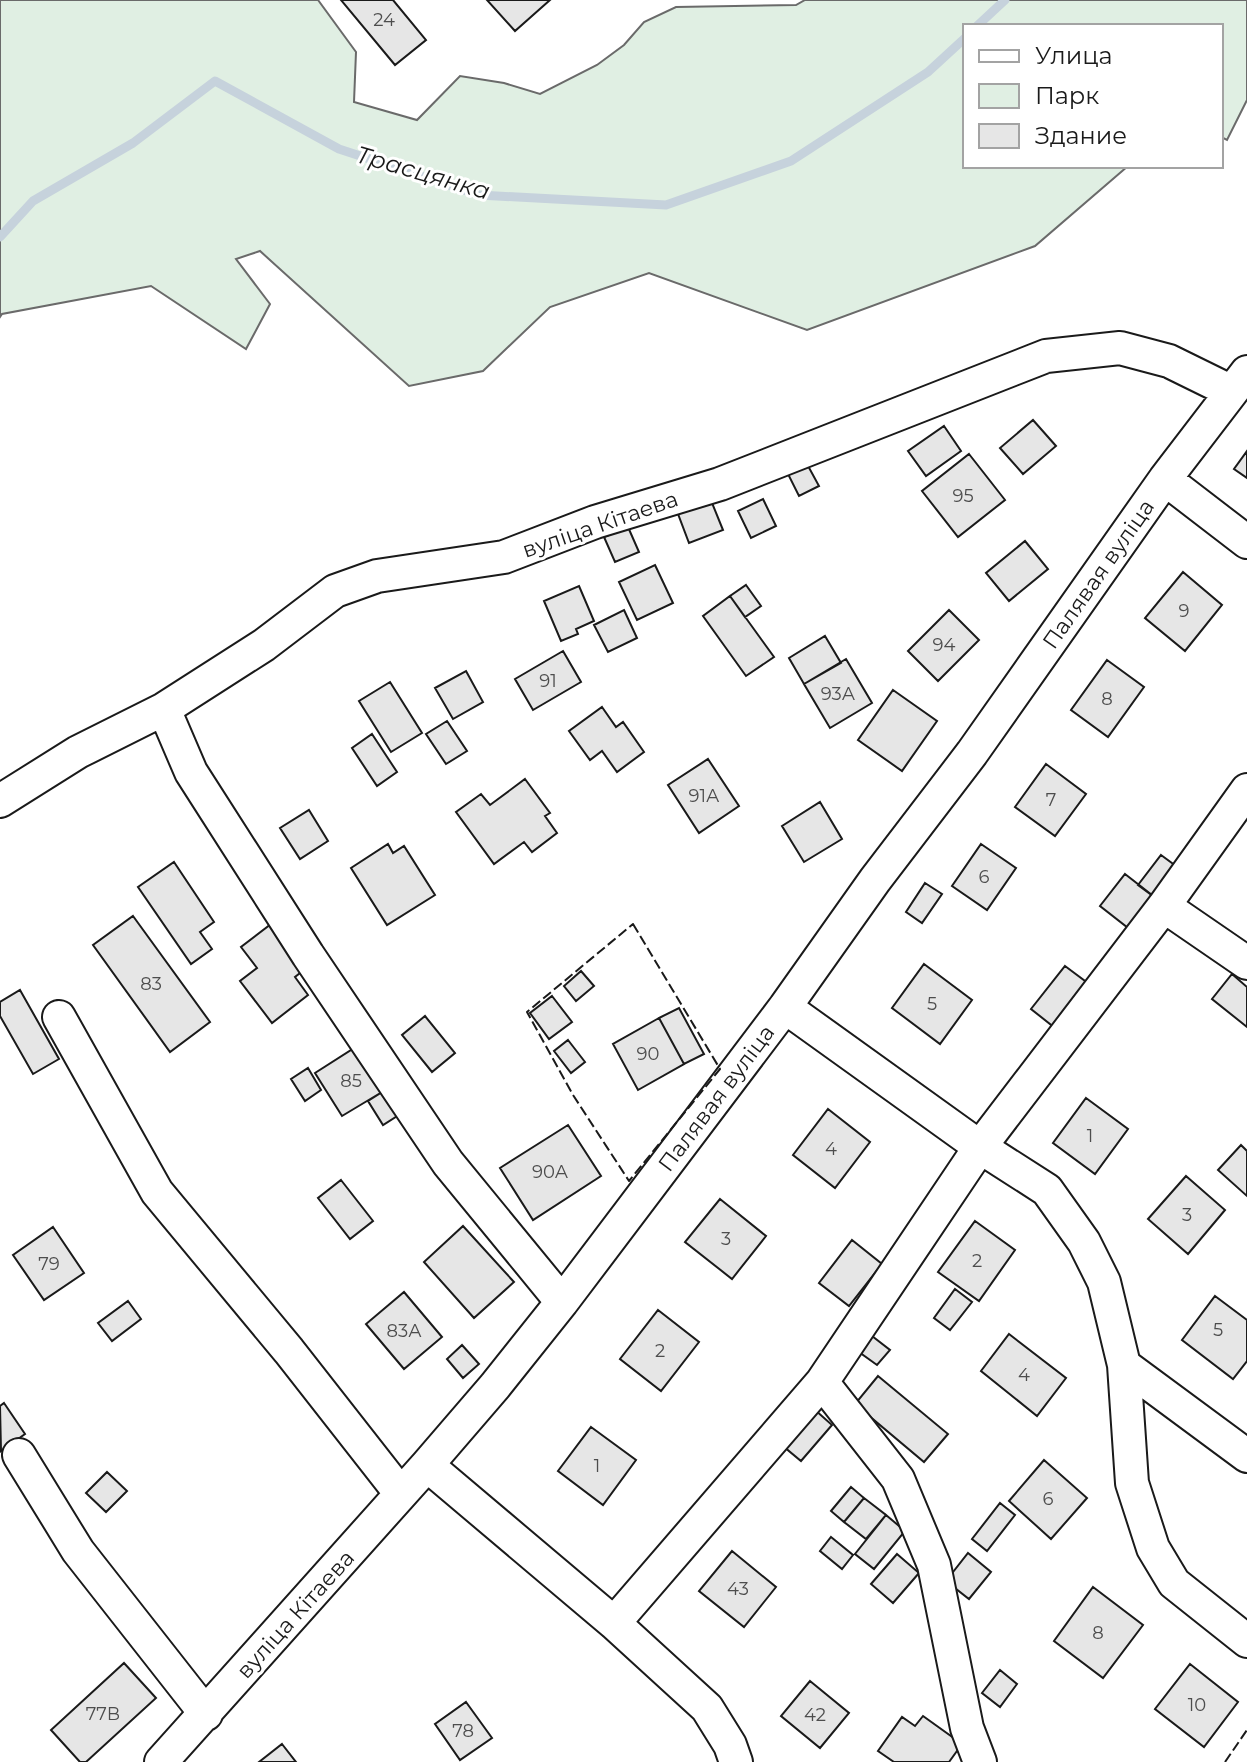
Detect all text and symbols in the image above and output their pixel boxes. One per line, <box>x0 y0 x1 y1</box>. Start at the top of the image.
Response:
house number: 24 <box>373 9 395 31</box>
legend <box>963 24 1223 168</box>
text: Улица <box>1035 41 1113 70</box>
text: Парк <box>1035 81 1099 110</box>
text: Здание <box>1035 121 1127 150</box>
water label: Трасцянка <box>353 140 493 205</box>
street label: вуліца Кітаева <box>519 485 682 564</box>
house number: 95 <box>952 485 974 507</box>
street label: Палявая вуліца <box>1037 494 1160 654</box>
house number: 9 <box>1179 600 1190 622</box>
house number: 94 <box>933 634 956 656</box>
house number: 91 <box>539 670 557 692</box>
house number: 93А <box>821 683 856 705</box>
house number: 8 <box>1101 688 1113 710</box>
house number: 91А <box>689 785 720 807</box>
house number: 7 <box>1046 789 1056 811</box>
house number: 6 <box>979 866 990 888</box>
house number: 83 <box>140 973 162 995</box>
house number: 5 <box>927 993 937 1015</box>
street label: Палявая вуліца <box>653 1020 780 1177</box>
house number: 90 <box>637 1043 659 1065</box>
house number: 85 <box>340 1070 362 1092</box>
house number: 1 <box>1087 1125 1093 1147</box>
house number: 4 <box>825 1138 837 1160</box>
house number: 90А <box>532 1161 569 1183</box>
house number: 3 <box>1182 1204 1192 1226</box>
house number: 3 <box>721 1228 731 1250</box>
house number: 2 <box>972 1250 982 1272</box>
house number: 79 <box>38 1253 60 1275</box>
house number: 5 <box>1213 1319 1223 1341</box>
house number: 83А <box>386 1320 422 1342</box>
house number: 2 <box>655 1340 665 1362</box>
house number: 4 <box>1018 1364 1030 1386</box>
house number: 1 <box>594 1455 600 1477</box>
house number: 6 <box>1043 1488 1054 1510</box>
street label: вуліца Кітаева <box>231 1545 360 1684</box>
house number: 43 <box>727 1578 749 1600</box>
house number: 8 <box>1092 1622 1104 1644</box>
house number: 10 <box>1188 1694 1206 1716</box>
house number: 77В <box>86 1703 120 1725</box>
house number: 42 <box>804 1704 826 1726</box>
house number: 78 <box>452 1720 474 1742</box>

